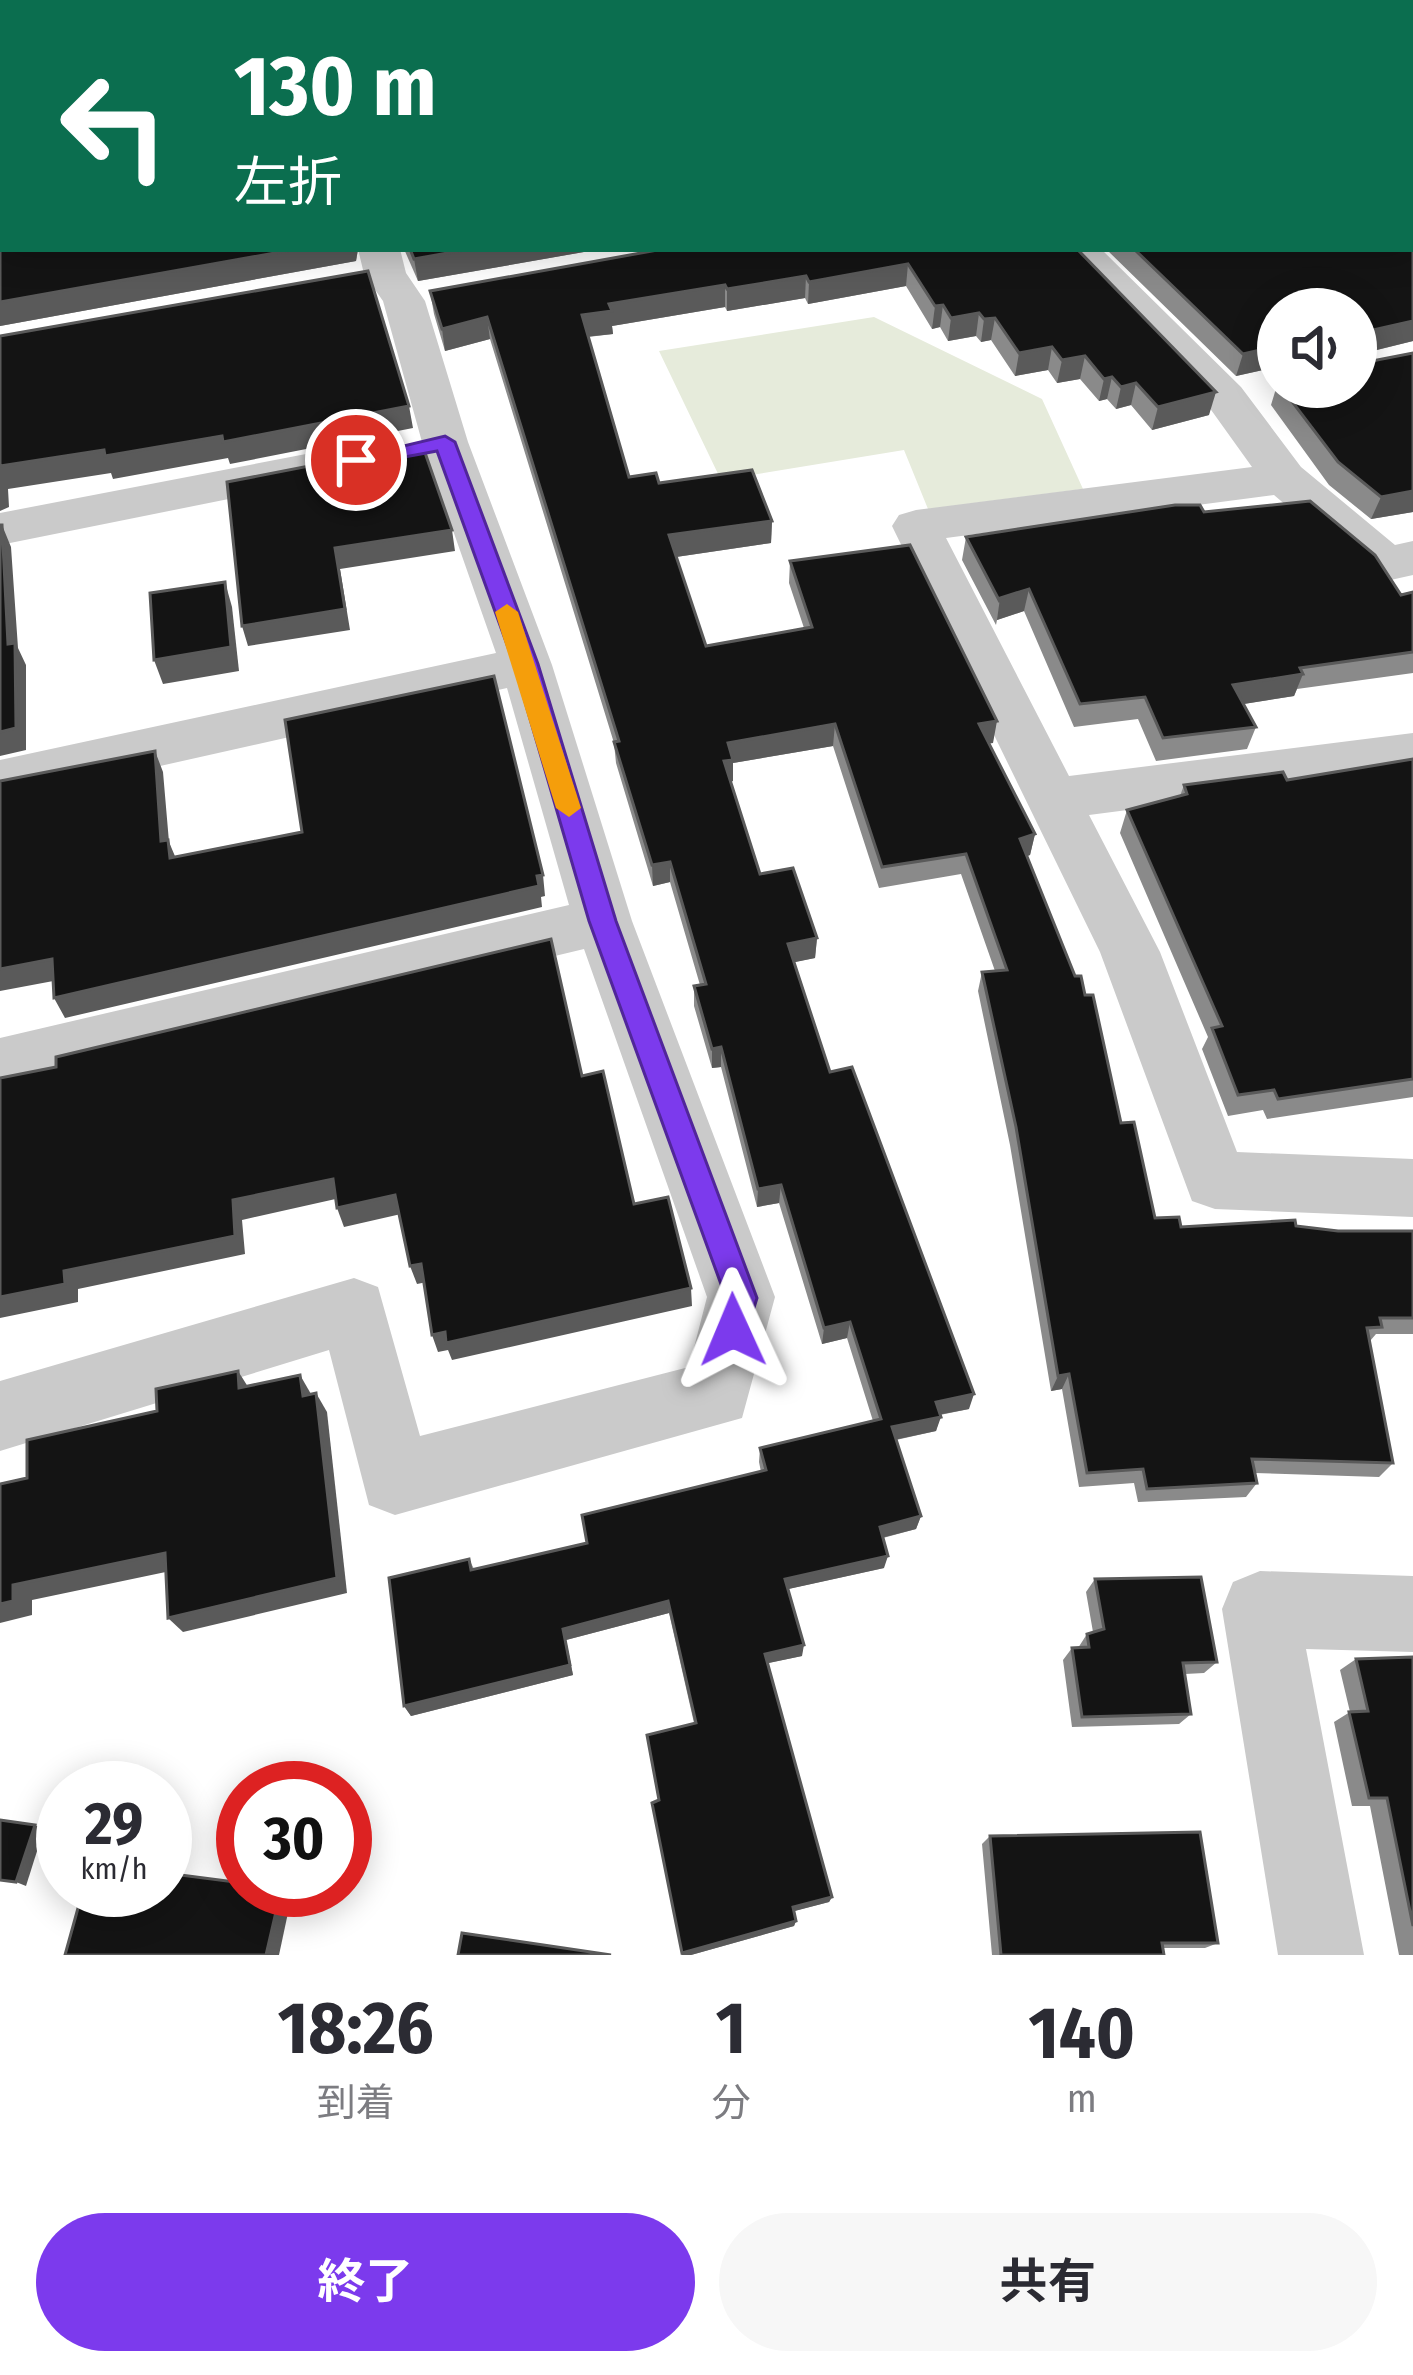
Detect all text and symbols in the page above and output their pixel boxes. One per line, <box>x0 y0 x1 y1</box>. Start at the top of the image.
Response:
text: 130 m <box>234 36 437 137</box>
icon: left <box>36 48 192 204</box>
text: 左折 <box>234 151 342 215</box>
map controls <box>1257 288 1377 408</box>
button: sound <box>1257 288 1377 408</box>
pin <box>305 409 407 511</box>
icon: arrive <box>323 427 389 493</box>
position arrow <box>670 1267 796 1393</box>
speed limit sign: 30 <box>216 1761 372 1917</box>
text: 29 <box>85 1788 143 1860</box>
text: km/h <box>81 1851 147 1887</box>
text: 18:26 <box>278 1986 434 2072</box>
text: 1 <box>716 1986 746 2072</box>
text: 140 <box>1028 1991 1135 2077</box>
text: m <box>1067 2076 1097 2122</box>
text: 到着 <box>317 2080 395 2126</box>
text: 分 <box>712 2080 751 2126</box>
button: 終了 <box>36 2213 695 2351</box>
button: 共有 <box>719 2213 1377 2351</box>

